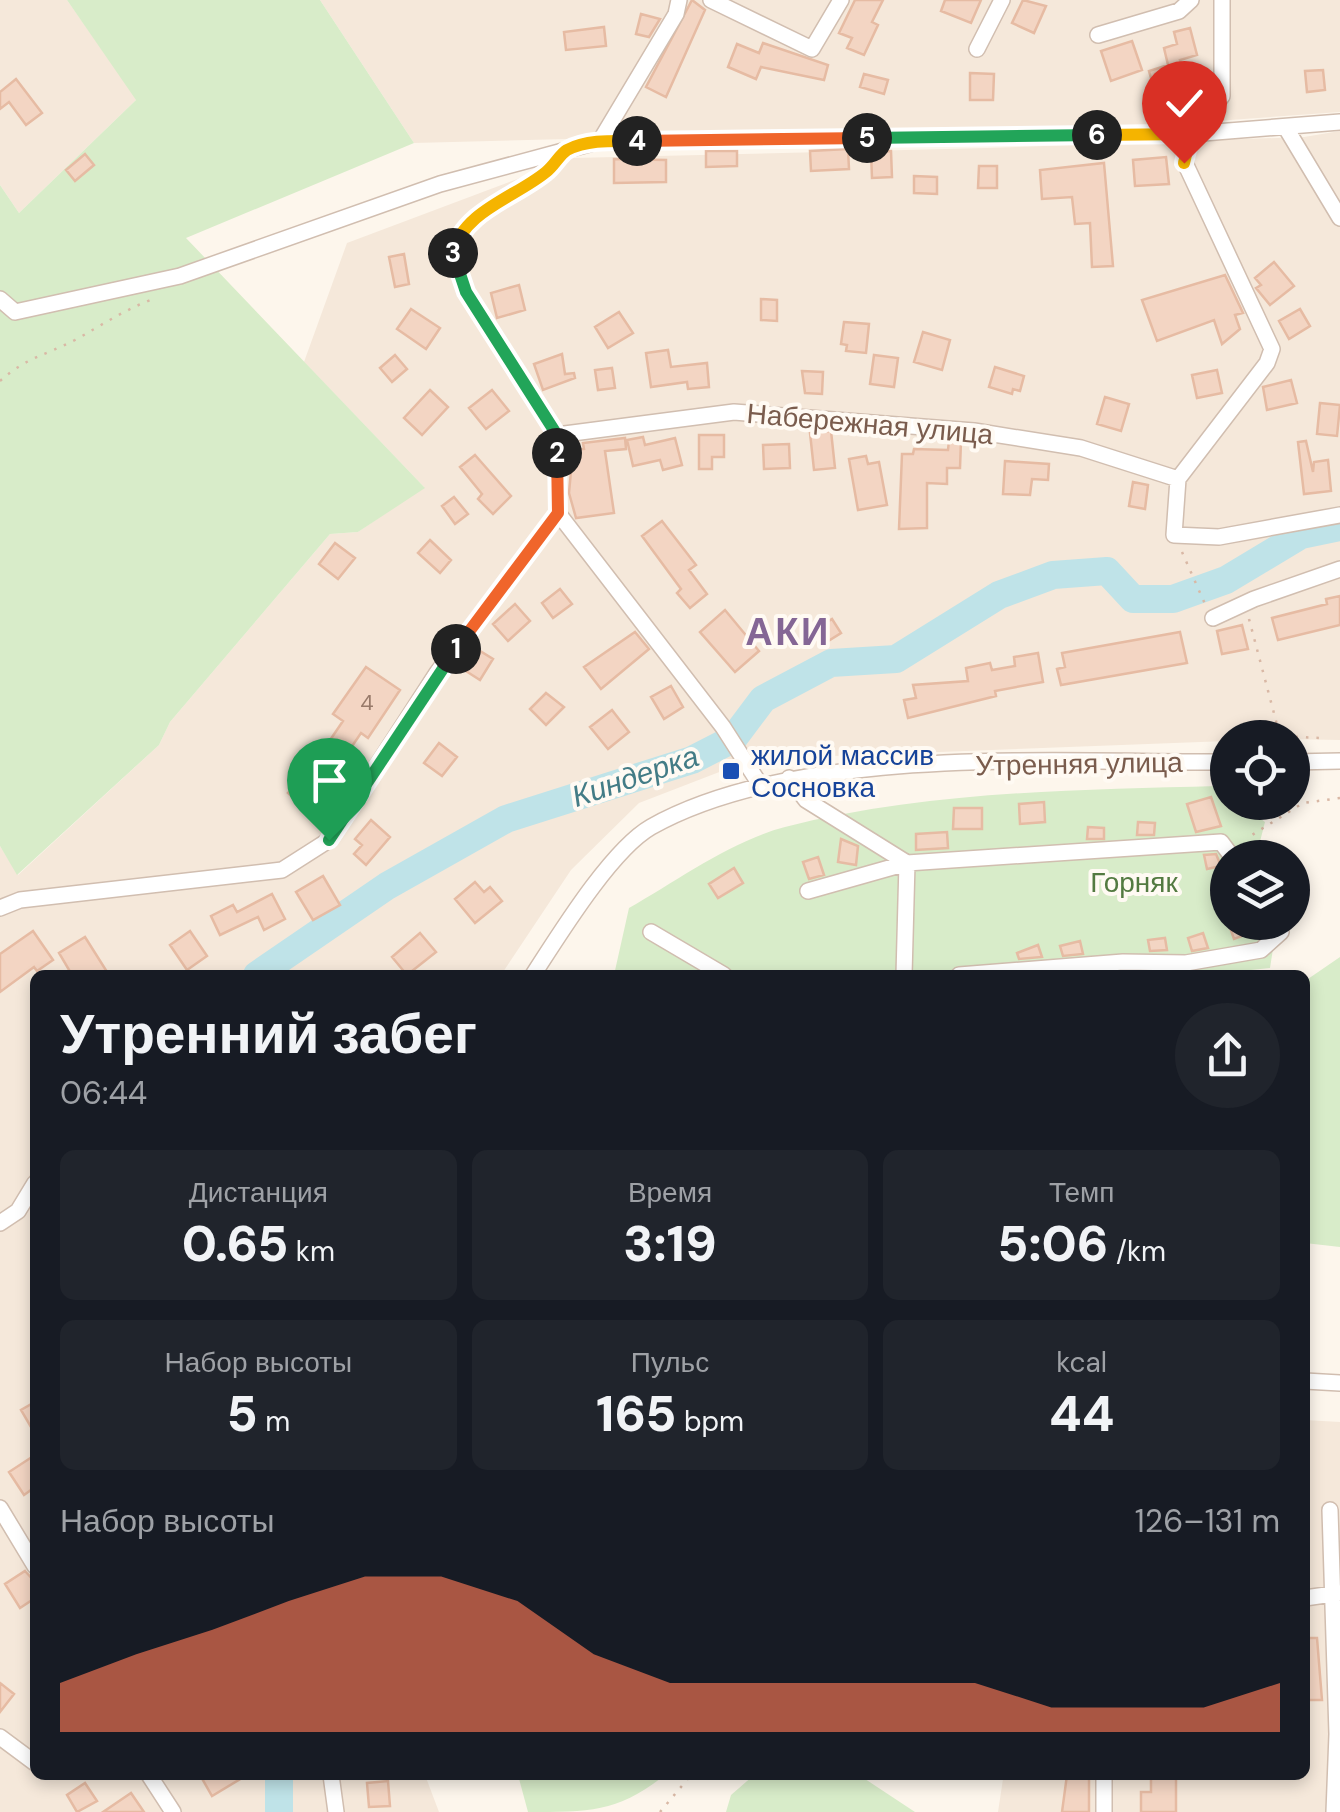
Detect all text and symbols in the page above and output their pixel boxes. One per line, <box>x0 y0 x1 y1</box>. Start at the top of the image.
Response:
pin <box>1142 61 1227 164</box>
icon: check <box>1157 76 1212 131</box>
pin: 6 <box>1072 110 1122 160</box>
pin: 5 <box>842 113 892 163</box>
pin: 4 <box>612 116 662 166</box>
text: 6 <box>1088 116 1106 153</box>
text: 5 <box>858 119 876 156</box>
text: 4 <box>628 122 646 159</box>
pin: 3 <box>428 228 478 278</box>
text: 3 <box>445 234 461 271</box>
street label: Набережная улица <box>745 395 995 453</box>
pin: 2 <box>532 428 582 478</box>
text: 2 <box>549 434 565 471</box>
district label: АКИ <box>745 607 831 657</box>
pin: 1 <box>431 624 481 674</box>
text: 1 <box>451 630 461 667</box>
house number: 4 <box>360 688 374 717</box>
map controls <box>1210 720 1310 940</box>
button: locate <box>1210 720 1310 820</box>
water label: Киндерка <box>566 736 704 816</box>
place label: жилой массив Сосновка <box>751 737 934 806</box>
pin <box>287 738 372 841</box>
street label: Утренняя улица <box>975 744 1183 784</box>
icon: arrive <box>302 753 357 808</box>
marker: жилой массив Сосновка <box>720 760 742 782</box>
button: layers <box>1210 840 1310 940</box>
park label: Горняк <box>1090 864 1178 901</box>
text: Утренний забег <box>60 998 477 1070</box>
button: share <box>1175 1003 1280 1108</box>
text: 06:44 <box>60 1072 147 1114</box>
text: Дистанция <box>189 1174 328 1211</box>
text: Время <box>628 1174 712 1211</box>
text: Темп <box>1049 1174 1114 1211</box>
text: 0.65 <box>182 1211 288 1277</box>
text: 3:19 <box>623 1211 717 1277</box>
text: 5:06 <box>997 1211 1109 1277</box>
text: km <box>288 1233 335 1270</box>
text: /km <box>1109 1233 1166 1270</box>
text: Набор высоты <box>165 1344 352 1381</box>
text: Пульс <box>631 1344 709 1381</box>
text: kcal <box>1056 1344 1107 1381</box>
text: 5 <box>227 1381 258 1447</box>
text: 165 <box>596 1381 676 1447</box>
text: 44 <box>1049 1381 1114 1447</box>
text: m <box>258 1403 290 1440</box>
text: bpm <box>676 1403 744 1440</box>
text: Набор высоты <box>60 1500 274 1542</box>
text: 126–131 m <box>1135 1500 1280 1542</box>

